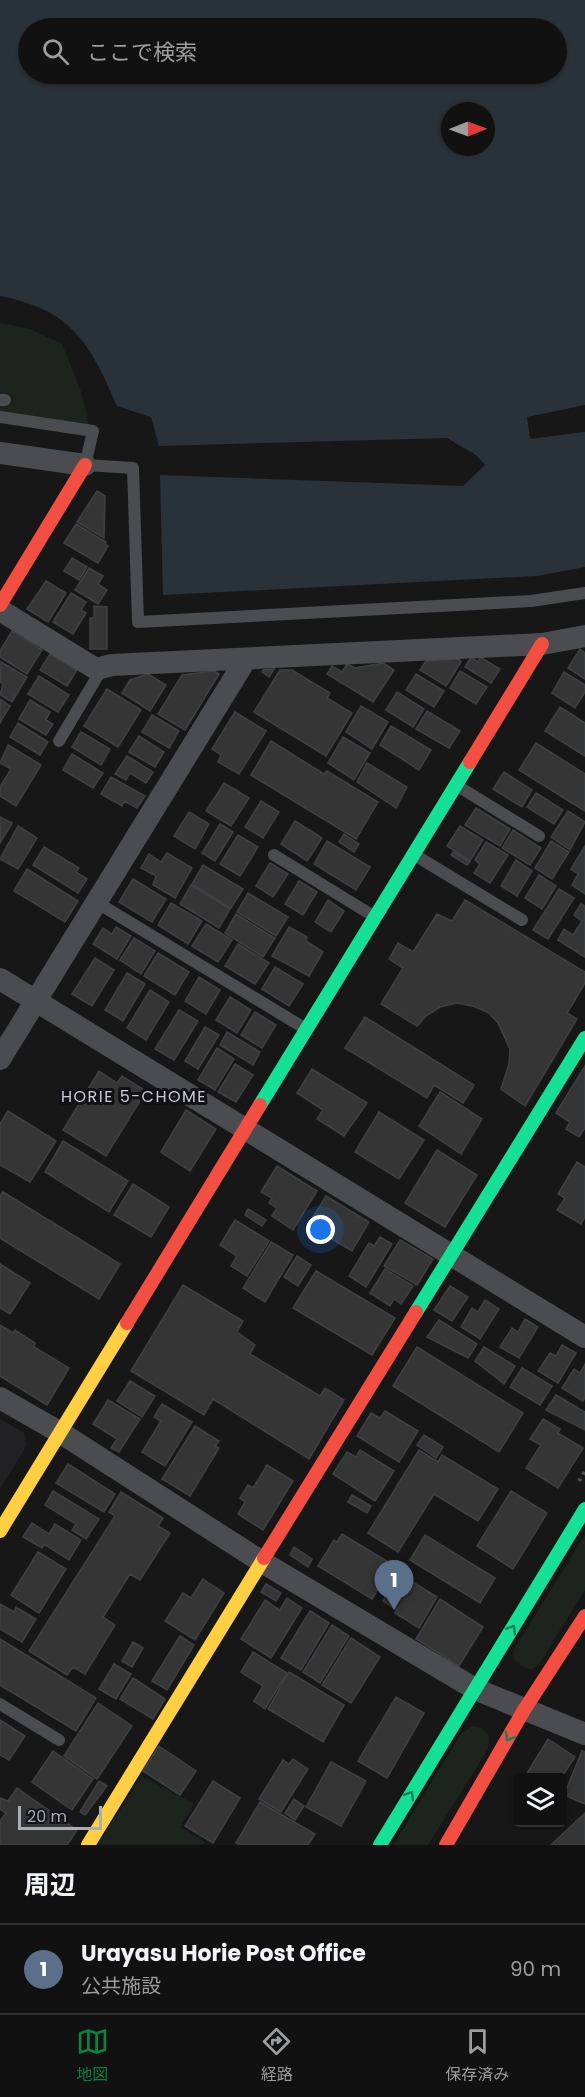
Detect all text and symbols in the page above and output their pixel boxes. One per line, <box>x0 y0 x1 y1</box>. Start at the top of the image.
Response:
search box <box>18 18 567 84</box>
icon: search <box>39 35 72 68</box>
text: ここで検索 <box>87 37 197 68</box>
north arrow <box>441 102 495 156</box>
district label: HORIE 5-CHOME <box>61 1085 207 1108</box>
your location <box>306 1215 335 1244</box>
pin: 1 <box>374 1560 414 1610</box>
one-way arrow <box>504 1625 516 1635</box>
one-way arrow <box>504 1731 516 1741</box>
map controls <box>513 1773 567 1827</box>
button: layers <box>513 1773 567 1827</box>
one-way arrow <box>403 1791 415 1801</box>
scale bar <box>18 1803 102 1830</box>
text: 20 m <box>27 1805 67 1828</box>
text: 周辺 <box>24 1867 76 1903</box>
text: Urayasu Horie Post Office <box>81 1938 366 1969</box>
text: 1 <box>40 1955 47 1983</box>
text: 90 m <box>510 1955 561 1983</box>
text: 公共施設 <box>81 1972 161 2000</box>
tab: 地図 <box>76 2025 109 2087</box>
tab: 経路 <box>260 2025 293 2087</box>
tab: 保存済み <box>445 2025 509 2087</box>

